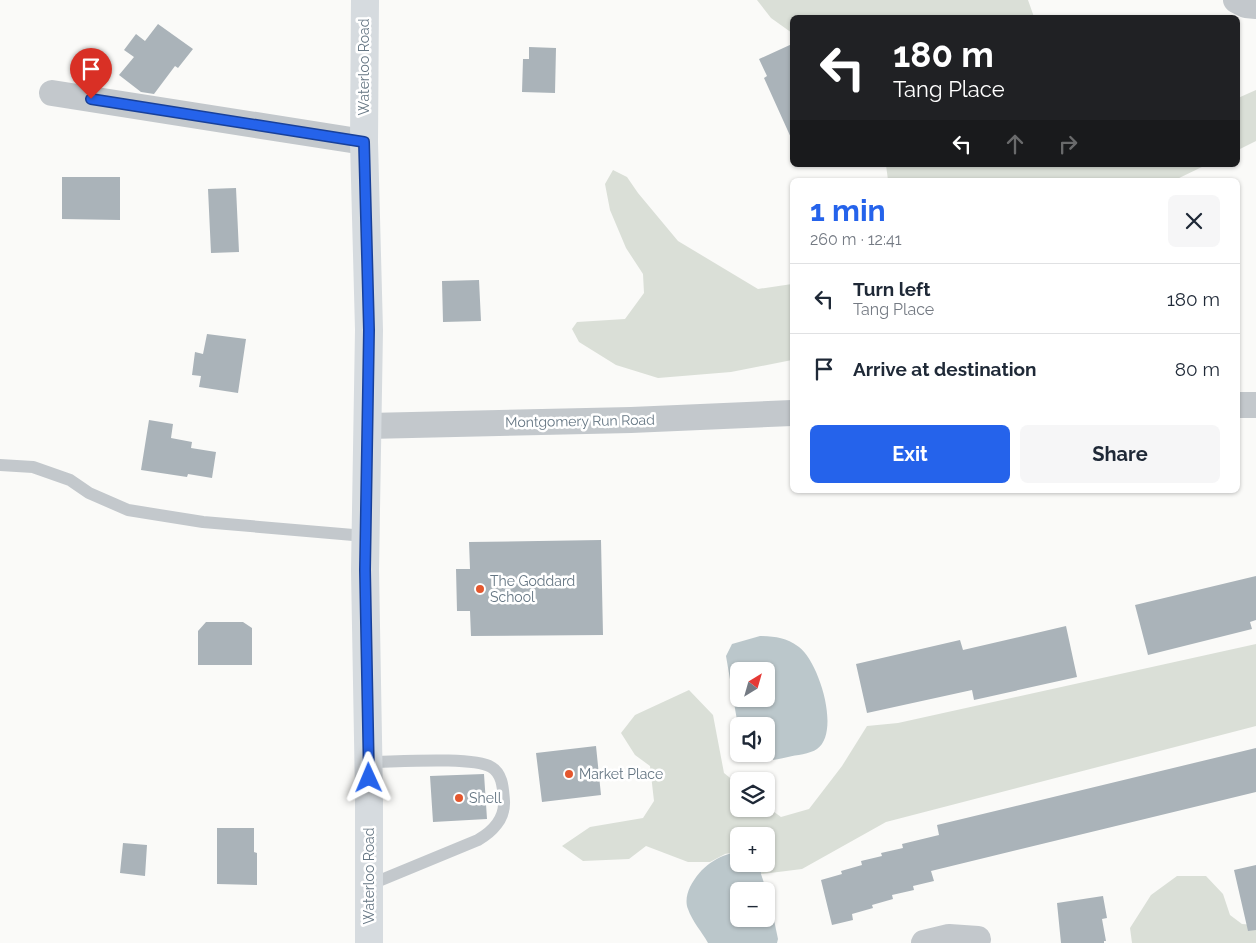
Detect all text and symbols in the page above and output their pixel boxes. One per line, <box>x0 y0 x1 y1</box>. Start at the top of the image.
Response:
street label: Waterloo Road <box>356 19 372 115</box>
text: 180 m <box>893 34 994 75</box>
icon: left <box>810 35 875 100</box>
pin <box>70 48 112 99</box>
icon: arrive <box>77 55 105 83</box>
text: Tang Place <box>893 76 1005 102</box>
icon: left <box>948 130 976 158</box>
icon: ahead <box>1001 130 1029 158</box>
icon: right <box>1054 130 1082 158</box>
text: 1 min <box>810 193 886 228</box>
button: close <box>1168 195 1220 247</box>
text: 260 m · 12:41 <box>810 230 902 249</box>
text: Turn left <box>853 278 930 300</box>
icon: left <box>810 285 838 313</box>
text: 180 m <box>1167 288 1220 310</box>
text: Tang Place <box>853 300 934 319</box>
icon: arrive <box>810 355 838 383</box>
text: Arrive at destination <box>853 358 1037 380</box>
text: 80 m <box>1175 358 1220 380</box>
street label: Montgomery Run Road <box>505 412 655 430</box>
button: Exit <box>810 425 1010 483</box>
button: Share <box>1020 425 1220 483</box>
place label: The Goddard School <box>490 573 575 605</box>
marker: The Goddard School <box>474 583 486 595</box>
north arrow <box>730 662 775 708</box>
map controls <box>730 662 775 927</box>
button: sound <box>730 717 775 762</box>
position arrow <box>342 751 394 803</box>
place label: Market Place <box>579 766 663 782</box>
marker: Market Place <box>563 768 575 780</box>
button: layers <box>730 772 775 817</box>
place label: Shell <box>469 790 502 806</box>
marker: Shell <box>453 792 465 804</box>
button: + <box>730 827 775 872</box>
street label: Waterloo Road <box>361 828 377 924</box>
button: − <box>730 882 775 927</box>

